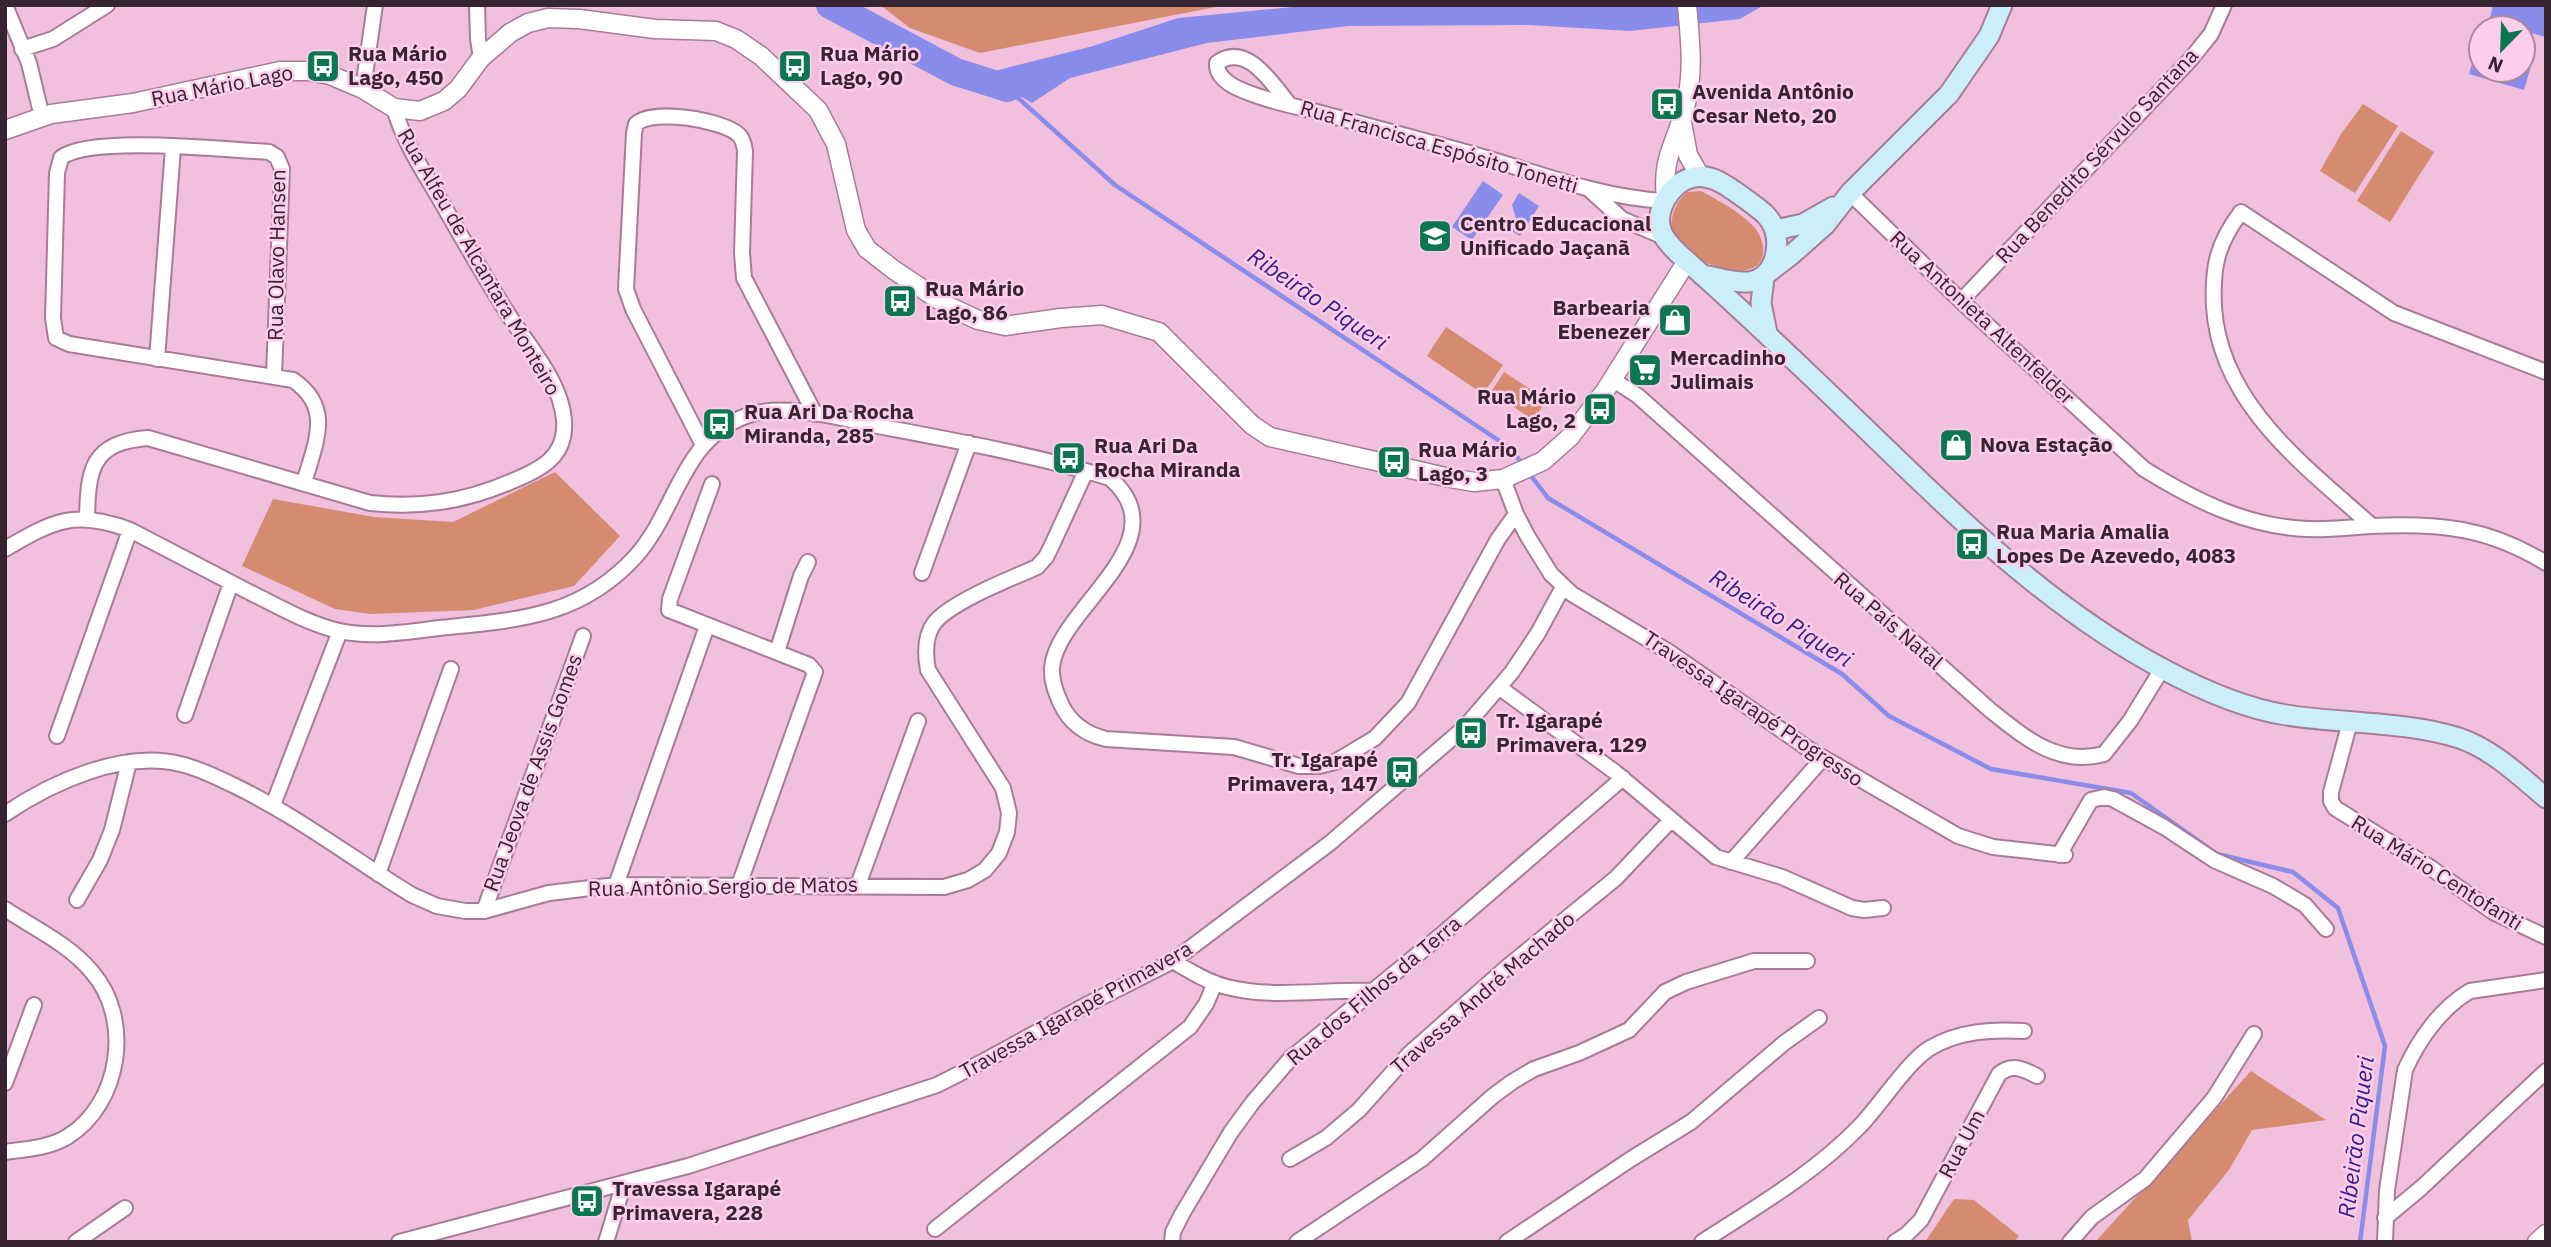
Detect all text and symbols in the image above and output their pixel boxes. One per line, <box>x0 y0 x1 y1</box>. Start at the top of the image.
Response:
north arrow <box>2467 14 2537 84</box>
place label: Rua Mário Lago, 450 <box>348 39 447 91</box>
place label: Rua Mário Lago, 90 <box>820 39 919 91</box>
street label: Rua Benedito Sérvulo Santana <box>1989 42 2204 269</box>
bus stop icon: Rua Mário Lago, 450 <box>304 47 342 85</box>
bus stop icon: Rua Mário Lago, 90 <box>776 47 814 85</box>
text: N <box>2484 51 2506 78</box>
street label: Rua Mário Lago <box>148 58 295 112</box>
place label: Avenida Antônio Cesar Neto, 20 <box>1692 77 1854 129</box>
bus stop icon: Avenida Antônio Cesar Neto, 20 <box>1648 85 1686 123</box>
street label: Rua Francisca Espósito Tonetti <box>1297 93 1582 199</box>
street label: Rua Alfeu de Alcantara Monteiro <box>392 123 568 400</box>
street label: Rua Olavo Hansen <box>261 169 291 341</box>
place label: Centro Educacional Unificado Jaçanã <box>1460 209 1651 261</box>
school or university icon: Centro Educacional Unificado Jaçanã <box>1416 217 1454 255</box>
street label: Rua Antonieta Altenfelder <box>1884 224 2081 411</box>
water label: Ribeirão Piqueri <box>1243 240 1395 357</box>
place label: Rua Mário Lago, 86 <box>925 274 1024 326</box>
bus stop icon: Rua Mário Lago, 86 <box>881 282 919 320</box>
place label: Barbearia Ebenezer <box>1553 293 1651 345</box>
shop icon: Barbearia Ebenezer <box>1656 301 1694 339</box>
place label: Mercadinho Julimais <box>1670 343 1786 395</box>
supermarket icon: Mercadinho Julimais <box>1626 351 1664 389</box>
place label: Rua Mário Lago, 2 <box>1477 382 1576 434</box>
bus stop icon: Rua Mário Lago, 2 <box>1581 390 1619 428</box>
place label: Rua Ari Da Rocha Miranda, 285 <box>744 397 914 449</box>
bus stop icon: Rua Ari Da Rocha Miranda, 285 <box>700 405 738 443</box>
shop icon: Nova Estação <box>1937 426 1975 464</box>
place label: Nova Estação <box>1980 430 2113 458</box>
place label: Rua Ari Da Rocha Miranda <box>1094 431 1241 483</box>
place label: Rua Mário Lago, 3 <box>1418 435 1517 487</box>
bus stop icon: Rua Ari Da Rocha Miranda <box>1050 439 1088 477</box>
bus stop icon: Rua Mário Lago, 3 <box>1375 443 1413 481</box>
place label: Rua Maria Amalia Lopes De Azevedo, 4083 <box>1996 517 2236 569</box>
bus stop icon: Rua Maria Amalia Lopes De Azevedo, 4083 <box>1953 525 1991 563</box>
water label: Ribeirão Piqueri <box>1704 561 1859 674</box>
street label: Rua País Natal <box>1828 565 1949 676</box>
street label: Travessa Igarapé Progresso <box>1638 624 1869 793</box>
street label: Rua Jeova de Assis Gomes <box>476 650 588 895</box>
place label: Tr. Igarapé Primavera, 129 <box>1496 706 1647 758</box>
bus stop icon: Tr. Igarapé Primavera, 129 <box>1452 714 1490 752</box>
place label: Tr. Igarapé Primavera, 147 <box>1227 745 1378 797</box>
bus stop icon: Tr. Igarapé Primavera, 147 <box>1383 753 1421 791</box>
street label: Rua Mário Centofanti <box>2346 808 2529 936</box>
street label: Rua Antônio Sergio de Matos <box>588 870 858 902</box>
street label: Travessa André Machado <box>1384 904 1580 1080</box>
street label: Rua dos Filhos da Terra <box>1280 909 1466 1071</box>
street label: Travessa Igarapé Primavera <box>954 934 1197 1085</box>
water label: Ribeirão Piqueri <box>2330 1053 2380 1220</box>
street label: Rua Um <box>1931 1104 1991 1183</box>
place label: Travessa Igarapé Primavera, 228 <box>612 1174 782 1226</box>
bus stop icon: Travessa Igarapé Primavera, 228 <box>568 1182 606 1220</box>

